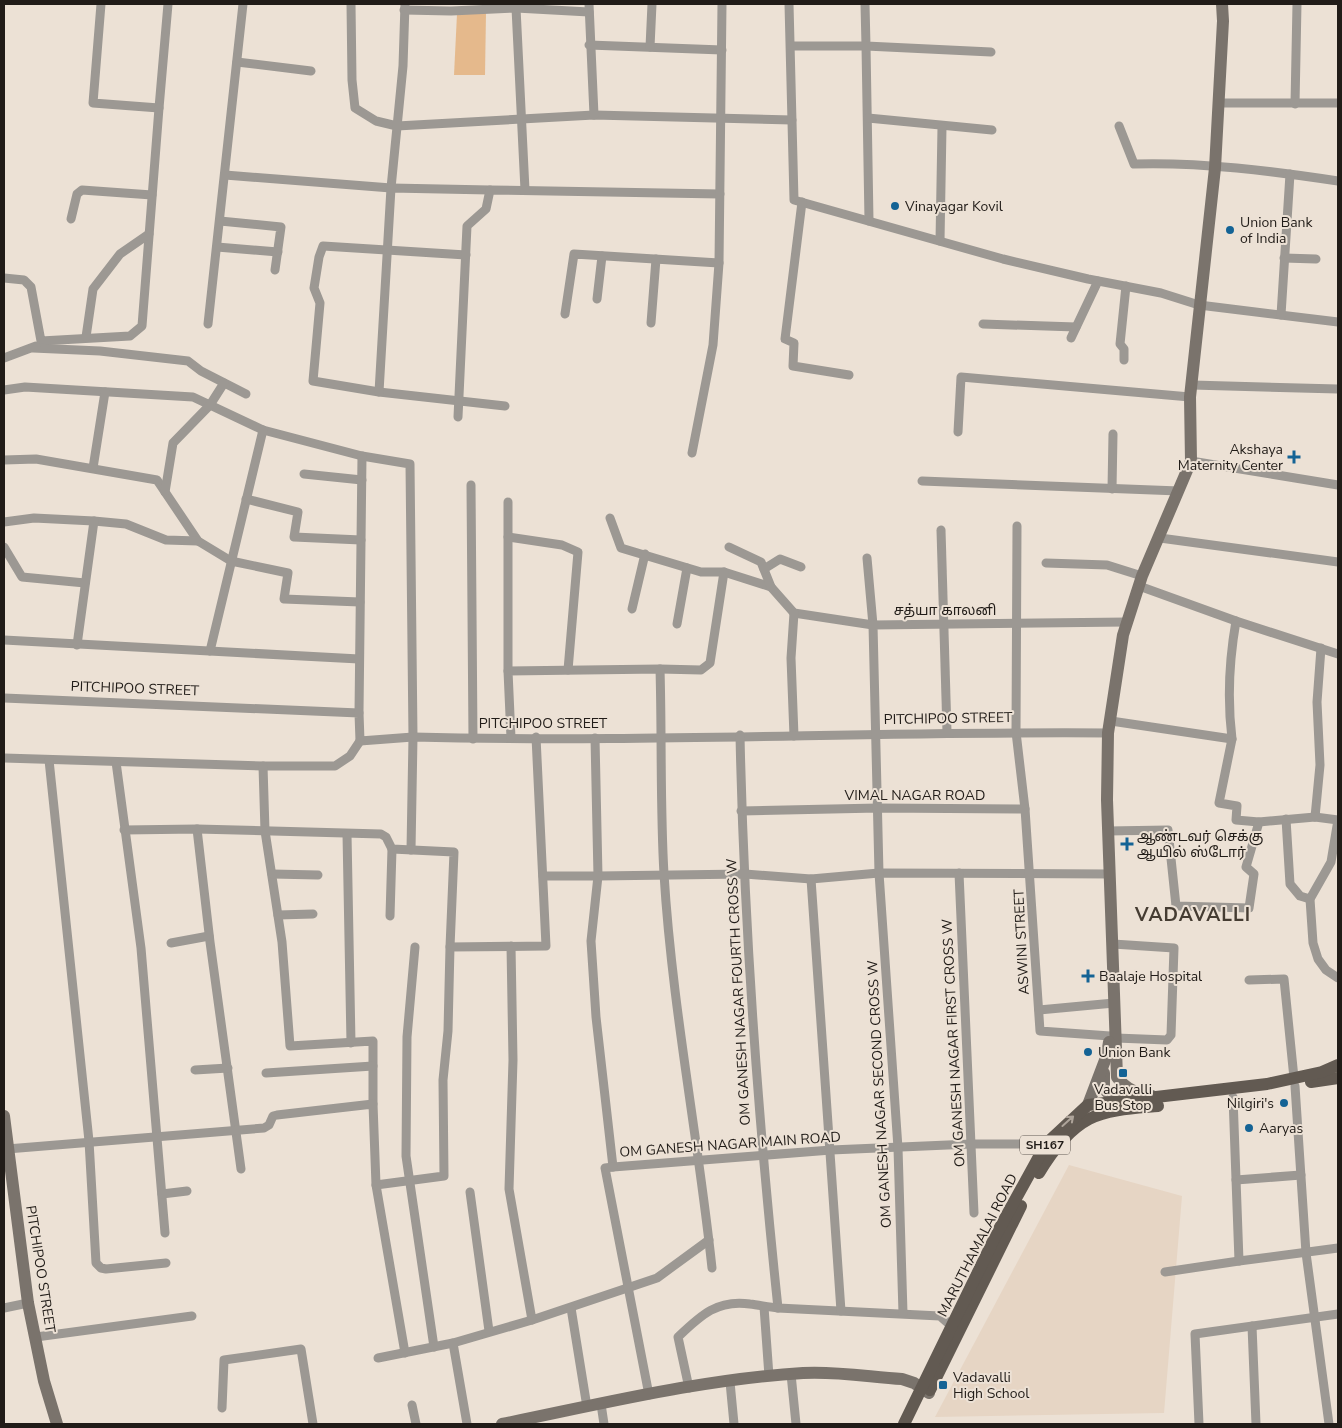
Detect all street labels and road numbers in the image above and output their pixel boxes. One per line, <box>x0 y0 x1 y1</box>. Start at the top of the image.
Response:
street label: சத்யா காலனி <box>894 601 996 620</box>
street label: PITCHIPOO STREET <box>70 677 200 700</box>
street label: PITCHIPOO STREET <box>884 708 1013 729</box>
street label: PITCHIPOO STREET <box>479 714 608 733</box>
street label: VIMAL NAGAR ROAD <box>844 786 985 805</box>
street label: OM GANESH NAGAR FOURTH CROSS W <box>722 857 755 1126</box>
street label: ASWINI STREET <box>1009 888 1034 995</box>
street label: OM GANESH NAGAR FIRST CROSS W <box>937 918 969 1167</box>
street label: OM GANESH NAGAR SECOND CROSS W <box>863 959 896 1228</box>
street label: OM GANESH NAGAR MAIN ROAD <box>619 1127 841 1162</box>
road number: SH167 <box>1020 1136 1070 1154</box>
street label: MARUTHAMALAI ROAD <box>933 1170 1022 1320</box>
street label: PITCHIPOO STREET <box>21 1204 60 1335</box>

